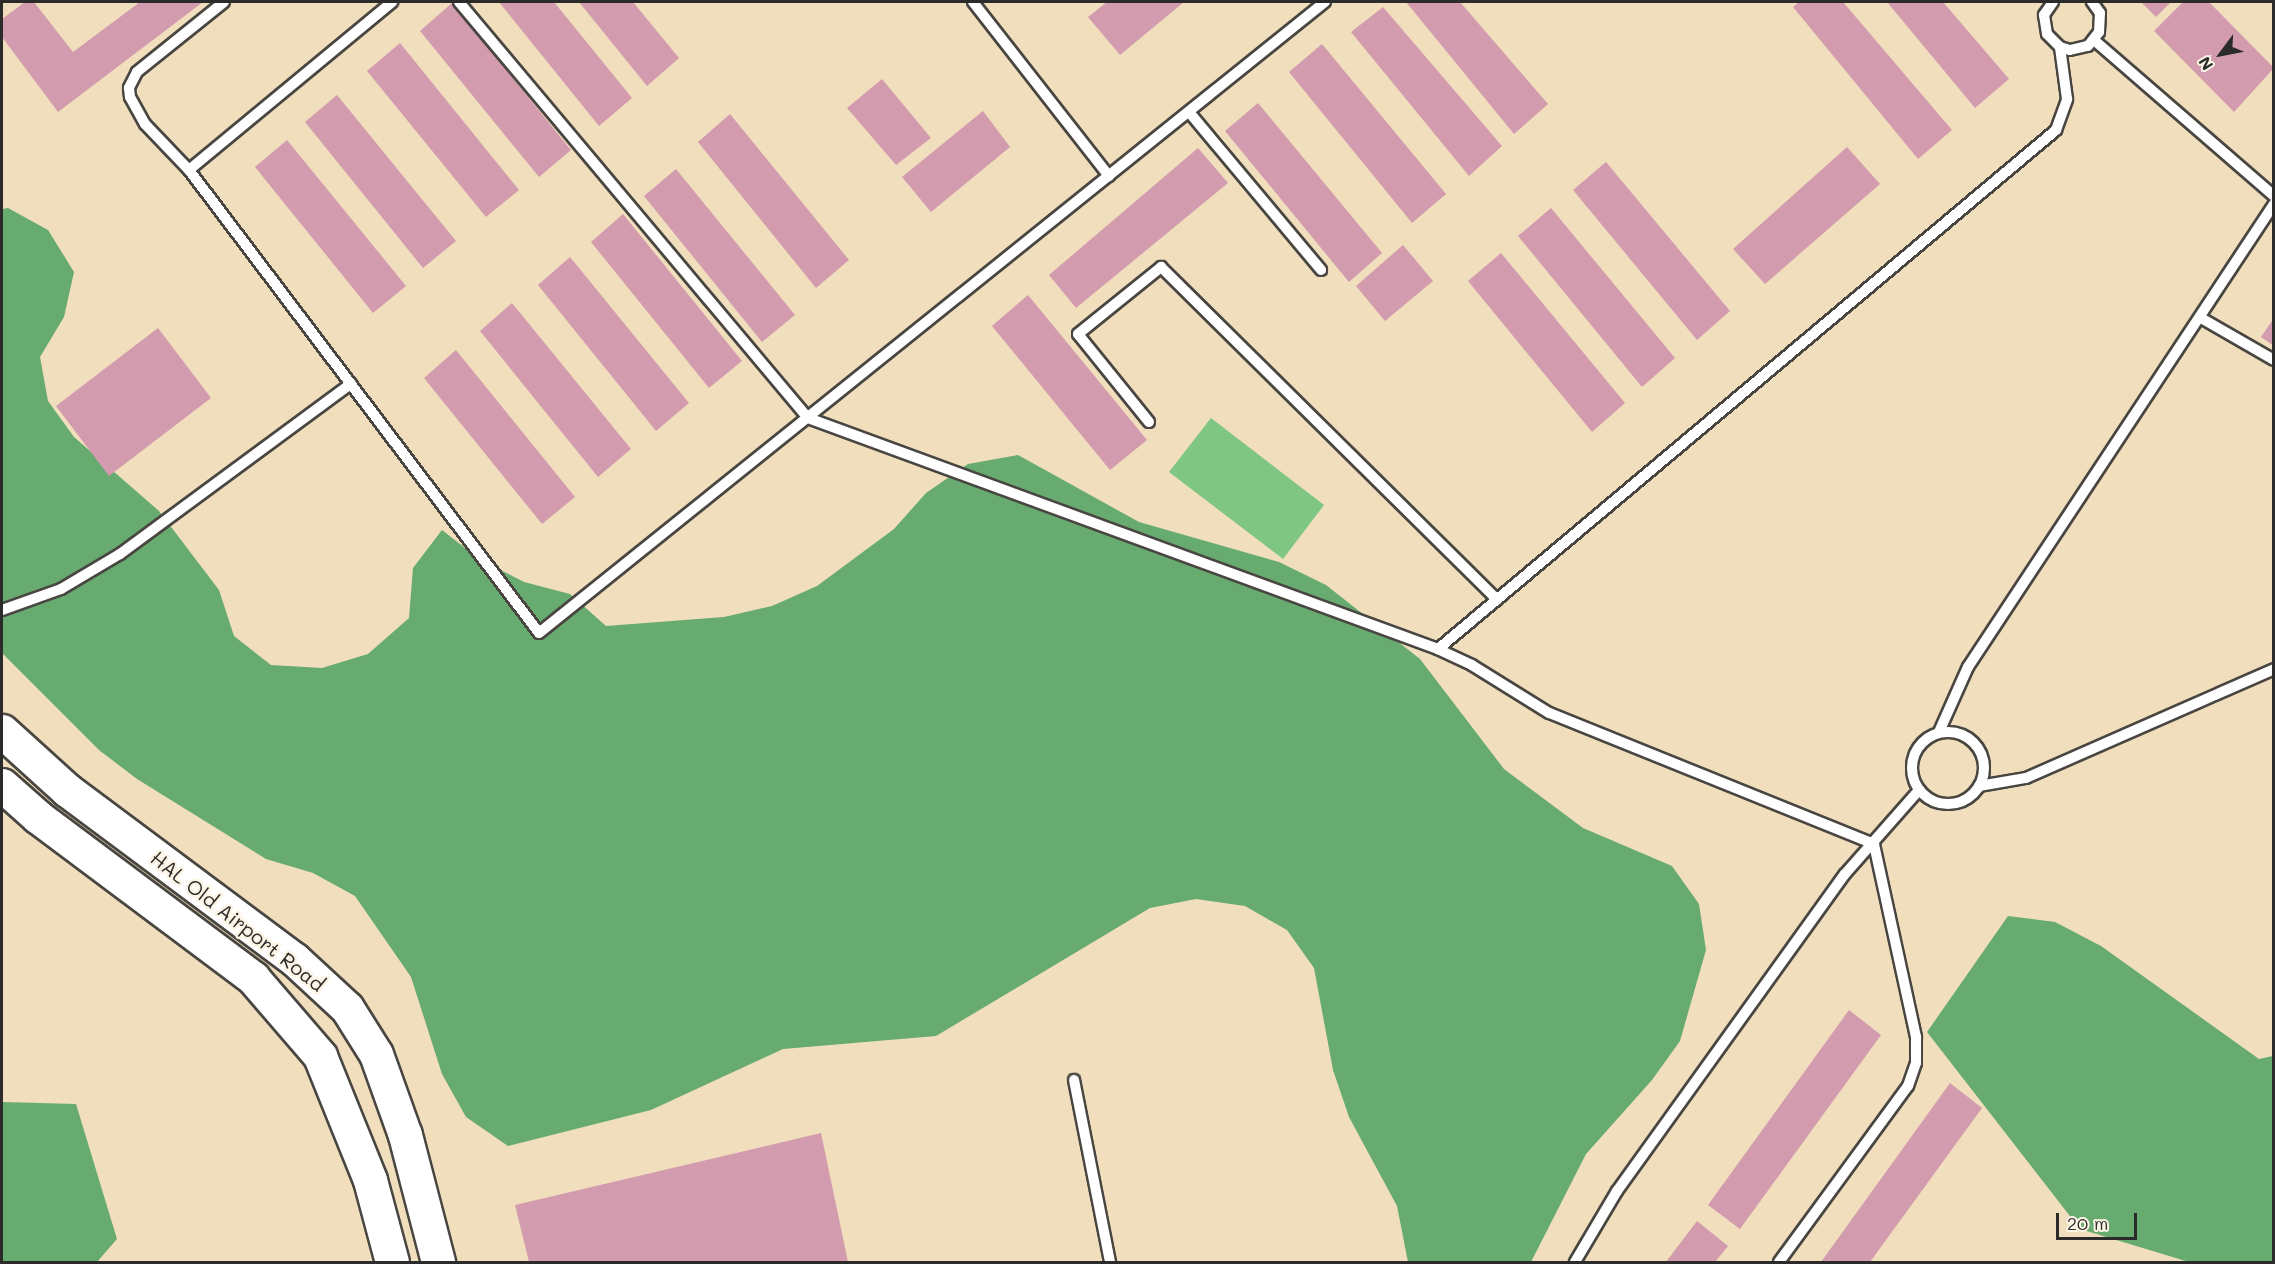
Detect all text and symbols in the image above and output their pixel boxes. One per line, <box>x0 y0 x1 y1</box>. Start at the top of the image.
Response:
north arrow <box>2191 24 2251 84</box>
text: N <box>2193 53 2217 75</box>
street label: HAL Old Airport Road <box>146 846 330 996</box>
scale bar <box>2059 1201 2140 1239</box>
text: 20 m <box>2067 1211 2108 1235</box>

